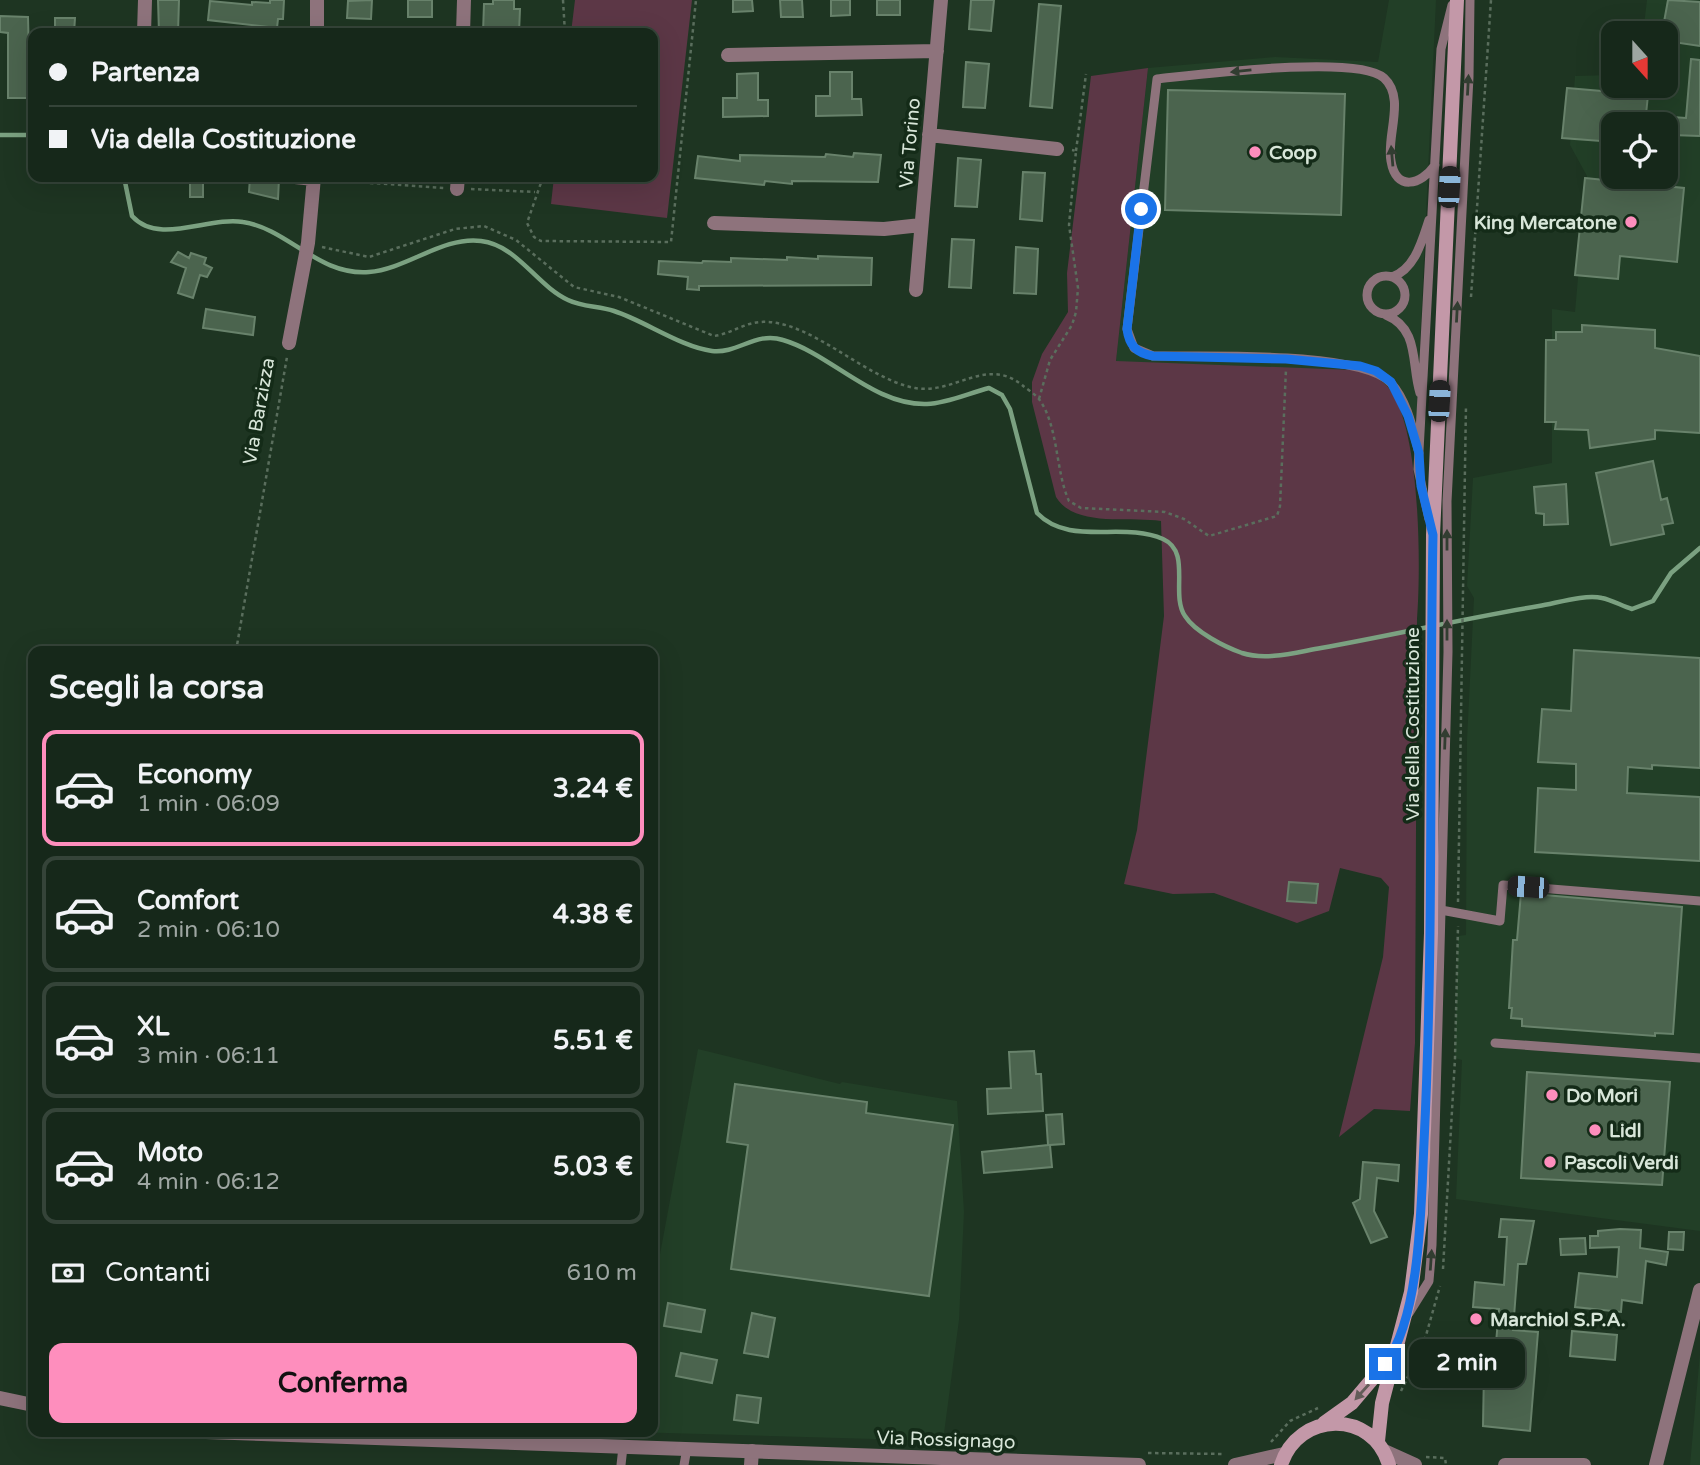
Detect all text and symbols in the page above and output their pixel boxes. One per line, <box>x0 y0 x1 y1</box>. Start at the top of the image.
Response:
north arrow <box>1601 21 1678 98</box>
map controls <box>1601 21 1678 189</box>
text: Partenza <box>91 57 200 88</box>
one-way arrow <box>1229 66 1251 77</box>
one-way arrow <box>1463 74 1474 96</box>
street label: Via Torino <box>895 97 925 189</box>
button: locate <box>1601 112 1678 189</box>
text: Via della Costituzione <box>91 124 356 155</box>
place label: Coop <box>1269 142 1317 165</box>
marker: Coop <box>1247 144 1263 160</box>
one-way arrow <box>1386 145 1397 167</box>
car <box>1438 165 1461 209</box>
route start <box>1125 193 1157 225</box>
place label: King Mercatone <box>1474 212 1617 235</box>
marker: King Mercatone <box>1623 214 1639 230</box>
one-way arrow <box>1452 301 1463 323</box>
street label: Via Barzizza <box>239 356 279 466</box>
car <box>1428 379 1451 423</box>
one-way arrow <box>1441 528 1453 550</box>
one-way arrow <box>1442 619 1453 641</box>
street label: Via della Costituzione <box>1402 627 1424 821</box>
text: Scegli la corsa <box>49 669 264 707</box>
one-way arrow <box>1440 727 1451 749</box>
icon: car <box>53 757 116 820</box>
text: Economy <box>137 759 252 790</box>
text: 3.24 € <box>553 773 633 804</box>
text: 1 min · 06:09 <box>137 790 280 818</box>
car <box>1507 875 1550 899</box>
icon: car <box>53 883 116 946</box>
text: Comfort <box>137 885 239 916</box>
text: 4.38 € <box>553 899 633 930</box>
text: 2 min · 06:10 <box>137 916 280 944</box>
icon: car <box>53 1009 116 1072</box>
text: XL <box>137 1011 169 1042</box>
text: 5.51 € <box>553 1025 633 1056</box>
text: 3 min · 06:11 <box>137 1042 280 1070</box>
place label: Do Mori <box>1566 1085 1638 1107</box>
marker: Do Mori <box>1544 1087 1560 1103</box>
place label: Lidl <box>1609 1120 1641 1142</box>
marker: Lidl <box>1587 1122 1603 1138</box>
icon: car <box>53 1135 116 1198</box>
text: Moto <box>137 1137 203 1168</box>
text: 5.03 € <box>553 1151 633 1182</box>
place label: Pascoli Verdi <box>1564 1152 1679 1174</box>
marker: Pascoli Verdi <box>1542 1154 1558 1170</box>
text: 4 min · 06:12 <box>137 1168 280 1196</box>
one-way arrow <box>1426 1249 1437 1271</box>
icon: cash <box>49 1254 87 1292</box>
text: Contanti <box>105 1257 210 1288</box>
text: 610 m <box>567 1259 637 1287</box>
place label: Marchiol S.P.A. <box>1490 1309 1626 1331</box>
marker: Marchiol S.P.A. <box>1468 1311 1484 1327</box>
callout: 2 min <box>1410 1340 1525 1388</box>
button: Conferma <box>49 1343 637 1423</box>
route end <box>1369 1348 1401 1380</box>
text: 2 min <box>1436 1349 1498 1377</box>
one-way arrow <box>1354 1383 1370 1401</box>
street label: Via Rossignago <box>876 1427 1016 1453</box>

